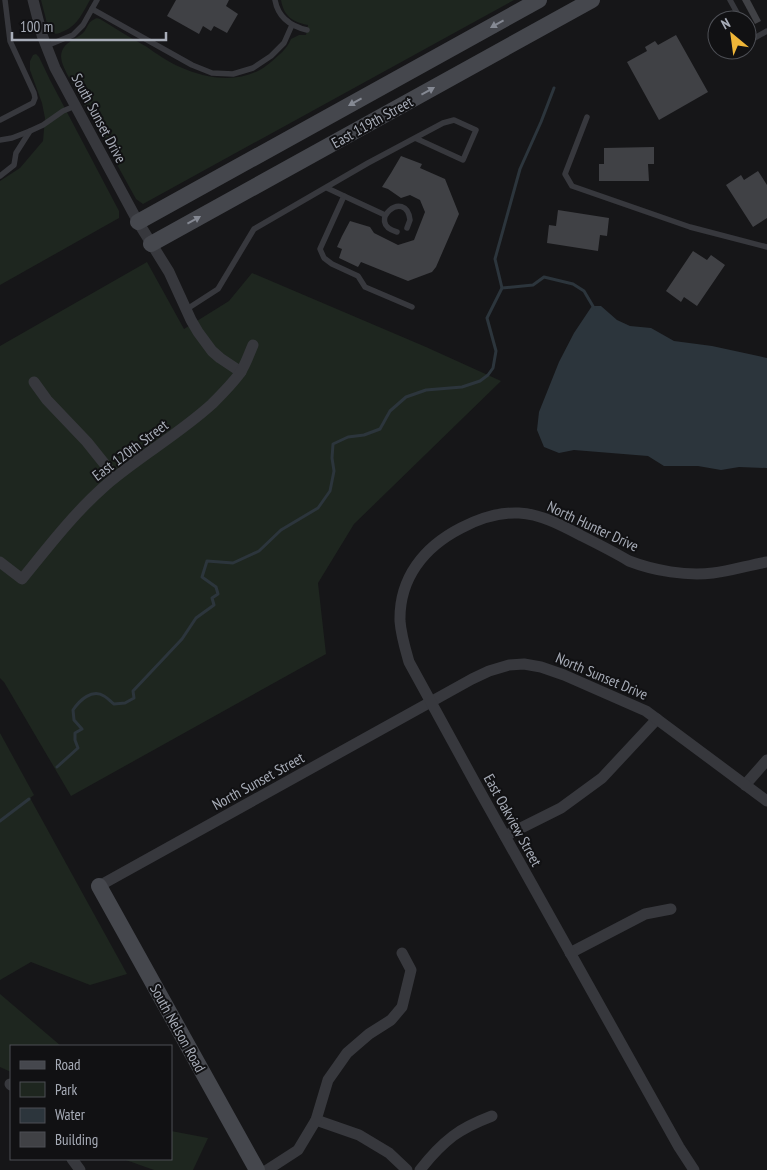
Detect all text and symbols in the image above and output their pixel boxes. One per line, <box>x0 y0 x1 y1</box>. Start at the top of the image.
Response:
scale bar <box>12 10 166 42</box>
north arrow <box>707 10 757 60</box>
text: N <box>718 14 733 33</box>
text: 100 m <box>20 17 53 36</box>
one-way arrow <box>490 19 503 28</box>
street label: South Sunset Drive <box>67 70 131 166</box>
one-way arrow <box>420 87 435 95</box>
street label: East 119th Street <box>328 92 416 152</box>
one-way arrow <box>348 98 361 107</box>
one-way arrow <box>187 216 201 225</box>
street label: East 120th Street <box>88 415 172 485</box>
street label: North Hunter Drive <box>544 497 642 555</box>
street label: North Sunset Drive <box>553 648 651 704</box>
street label: North Sunset Street <box>209 748 307 814</box>
street label: East Oakview Street <box>480 770 546 870</box>
street label: South Nelson Road <box>146 981 210 1075</box>
legend <box>10 1045 172 1160</box>
text: Road <box>55 1055 81 1074</box>
text: Park <box>55 1080 77 1099</box>
text: Water <box>55 1105 86 1124</box>
text: Building <box>55 1130 98 1149</box>

